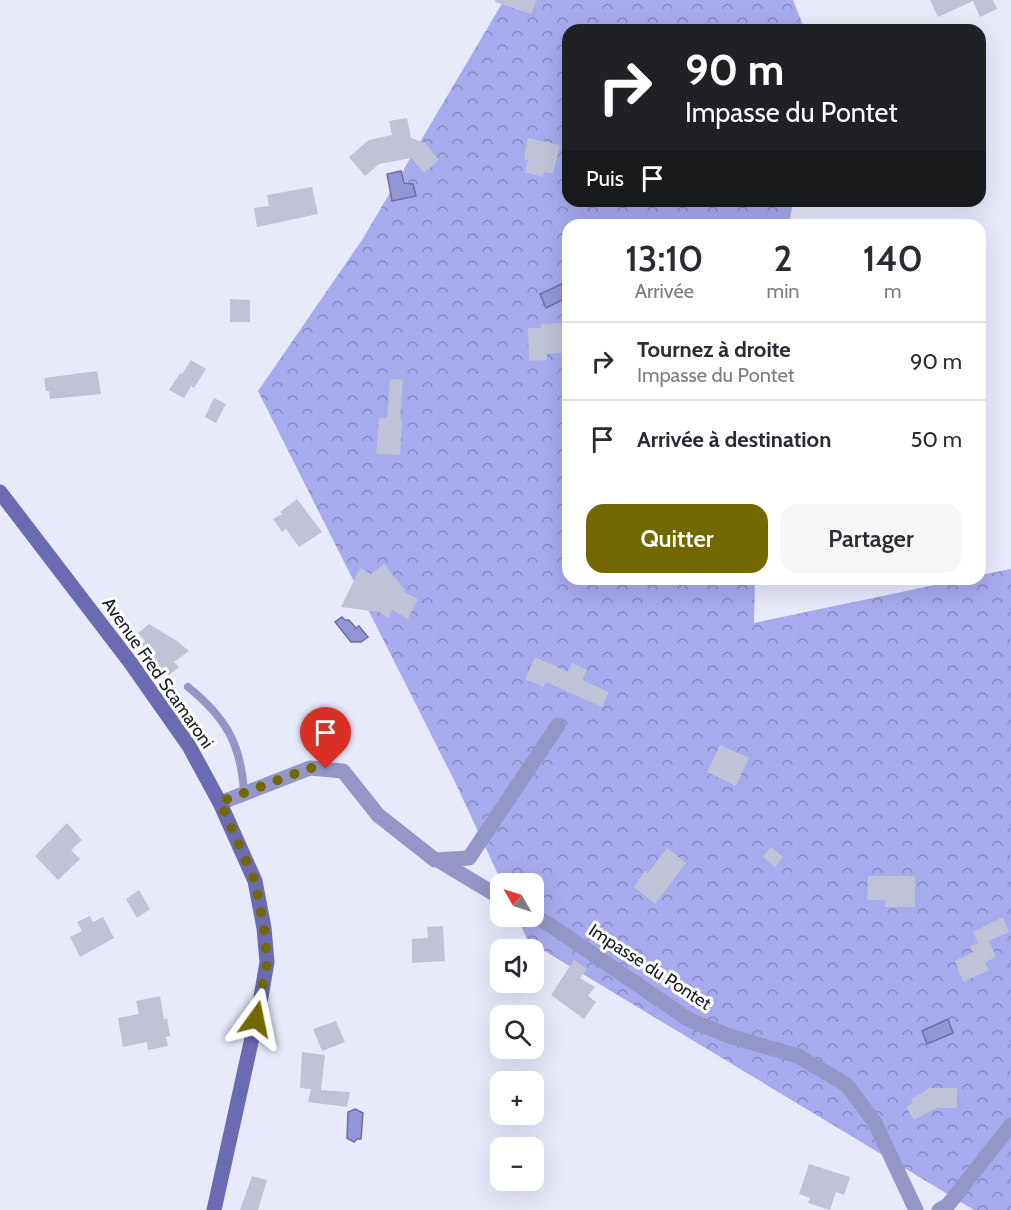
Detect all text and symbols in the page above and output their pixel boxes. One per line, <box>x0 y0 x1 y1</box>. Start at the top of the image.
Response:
text: 90 m <box>685 44 784 96</box>
icon: right <box>586 48 664 126</box>
text: Impasse du Pontet <box>685 96 898 129</box>
icon: arrive <box>636 162 669 195</box>
text: Puis <box>586 165 624 192</box>
text: 13:10 <box>625 236 703 280</box>
text: 2 <box>774 236 793 280</box>
text: 140 <box>863 236 923 280</box>
text: Arrivée <box>635 279 694 303</box>
text: min <box>767 279 800 303</box>
text: m <box>884 279 902 303</box>
text: Tournez à droite <box>637 336 791 363</box>
icon: right <box>586 345 619 378</box>
text: 90 m <box>910 348 962 375</box>
text: Impasse du Pontet <box>637 363 794 387</box>
icon: arrive <box>586 423 619 456</box>
text: Arrivée à destination <box>637 426 831 453</box>
text: 50 m <box>910 426 962 453</box>
button: Quitter <box>586 504 768 573</box>
button: Partager <box>780 504 962 573</box>
street label: Avenue Fred Scamaroni <box>98 593 218 753</box>
pin <box>300 707 351 769</box>
icon: arrive <box>309 716 342 749</box>
north arrow <box>490 873 544 927</box>
map controls <box>490 873 544 1191</box>
street label: Impasse du Pontet <box>585 919 715 1015</box>
button: sound <box>490 939 544 993</box>
position arrow <box>224 987 288 1051</box>
button: search <box>490 1005 544 1059</box>
button: + <box>490 1071 544 1125</box>
button: − <box>490 1137 544 1191</box>

